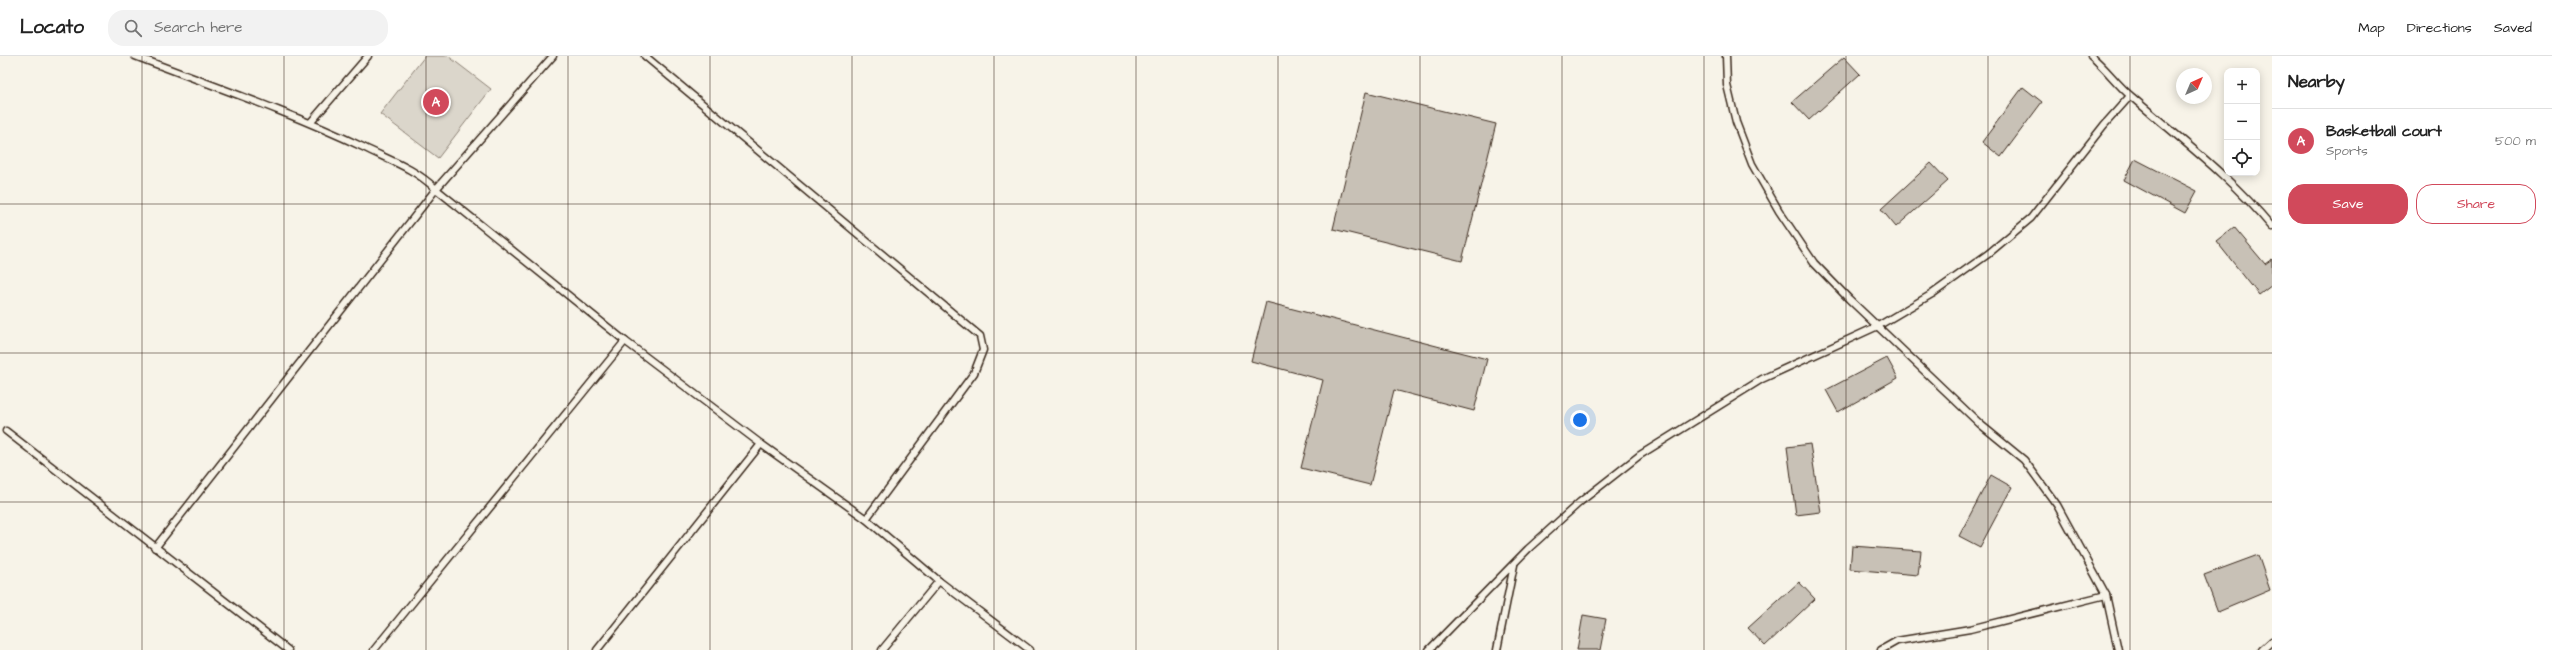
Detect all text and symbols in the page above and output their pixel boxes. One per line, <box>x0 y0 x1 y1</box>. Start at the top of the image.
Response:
search box <box>108 10 388 46</box>
text: Locato <box>20 14 84 41</box>
icon: search <box>122 17 144 39</box>
text: Search here <box>154 17 242 38</box>
text: Map <box>2358 18 2385 38</box>
text: Directions <box>2407 18 2472 38</box>
text: Saved <box>2494 18 2532 38</box>
north arrow <box>2176 68 2212 104</box>
map controls <box>2224 68 2260 176</box>
button: + <box>2224 68 2260 104</box>
text: Nearby <box>2288 70 2345 94</box>
pin: A <box>423 87 449 117</box>
button: − <box>2224 104 2260 140</box>
text: Basketball court <box>2326 121 2442 142</box>
text: A <box>2297 132 2305 150</box>
text: 500 m <box>2495 132 2536 150</box>
button: locate <box>2224 140 2260 176</box>
text: Sports <box>2326 142 2368 160</box>
button: Save <box>2288 184 2408 224</box>
button: Share <box>2416 184 2536 224</box>
your location <box>1570 410 1590 430</box>

